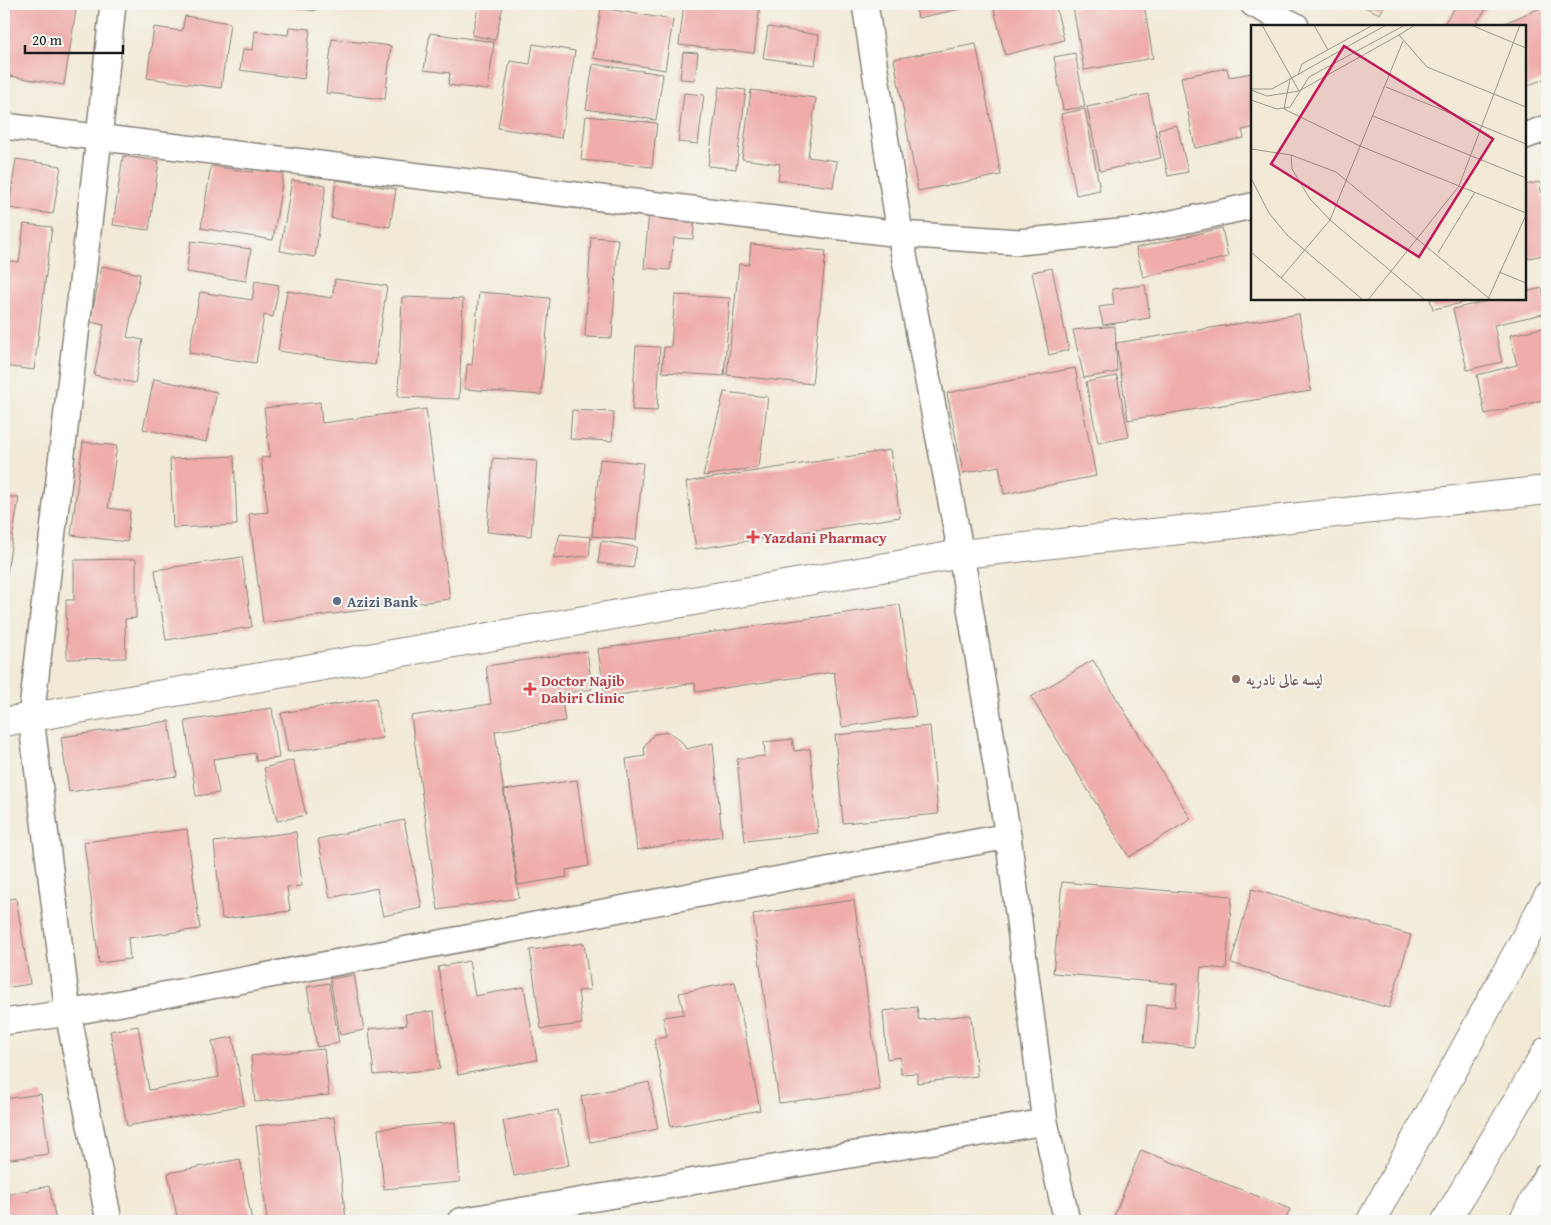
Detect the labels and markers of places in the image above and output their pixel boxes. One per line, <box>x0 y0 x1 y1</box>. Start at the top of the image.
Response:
place label: Yazdani Pharmacy <box>763 527 887 548</box>
marker: Yazdani Pharmacy <box>747 531 759 543</box>
place label: Azizi Bank <box>347 591 418 612</box>
marker: Azizi Bank <box>331 595 343 607</box>
place label: لیسه عالی نادریه <box>1246 669 1323 690</box>
place label: Doctor Najib Dabiri Clinic <box>541 670 625 708</box>
marker: لیسه عالی نادریه <box>1230 673 1242 685</box>
marker: Doctor Najib Dabiri Clinic <box>523 682 537 696</box>

